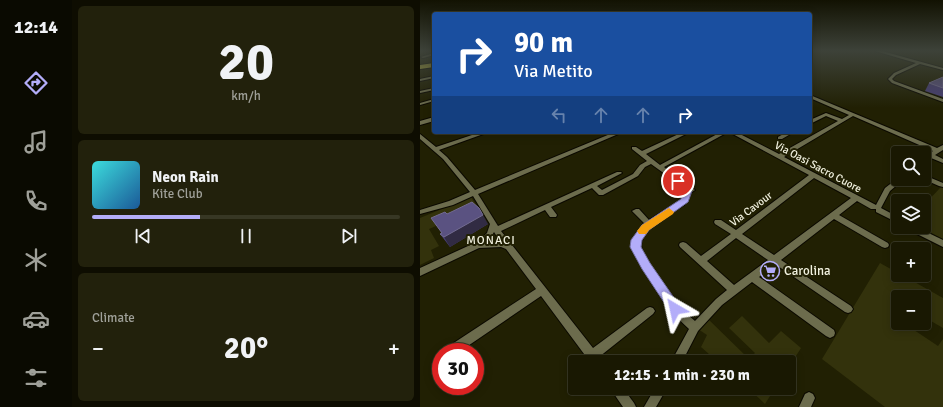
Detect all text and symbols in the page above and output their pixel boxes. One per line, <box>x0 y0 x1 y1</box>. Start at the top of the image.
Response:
text: 12:14 <box>14 16 58 38</box>
text: 90 m <box>514 26 573 60</box>
icon: right <box>448 28 500 80</box>
text: 20 <box>218 30 274 94</box>
text: Via Metito <box>514 60 593 82</box>
icon: directions <box>22 69 50 97</box>
text: km/h <box>231 88 261 104</box>
icon: left <box>548 104 570 126</box>
icon: ahead <box>590 104 612 126</box>
icon: ahead <box>632 104 654 126</box>
icon: right <box>674 104 696 126</box>
icon: music <box>22 128 50 156</box>
street label: Via Oasi Sacro Cuore <box>772 139 864 195</box>
map controls <box>891 146 931 330</box>
button: search <box>891 146 931 186</box>
pin <box>661 164 695 198</box>
text: Neon Rain <box>152 168 219 186</box>
icon: arrive <box>667 170 689 192</box>
text: Kite Club <box>152 186 203 202</box>
icon: phone <box>22 187 50 215</box>
street label: Via Cavour <box>727 189 775 229</box>
button: layers <box>891 194 931 234</box>
icon: previous <box>132 225 154 247</box>
icon: pause <box>235 225 257 247</box>
icon: next <box>338 225 360 247</box>
district label: MONACI <box>466 233 516 248</box>
button: + <box>891 242 931 282</box>
icon: climate <box>22 246 50 274</box>
supermarket icon: Carolina <box>759 260 781 282</box>
place label: Carolina <box>784 263 831 279</box>
position arrow <box>654 288 696 330</box>
button: − <box>891 290 931 330</box>
icon: car <box>22 305 50 333</box>
text: Climate <box>92 310 135 326</box>
text: 20° <box>224 330 268 367</box>
text: − <box>92 335 104 362</box>
text: + <box>388 335 400 362</box>
speed limit sign: 30 <box>432 343 484 395</box>
icon: filters <box>22 364 50 392</box>
text: 12:15 · 1 min · 230 m <box>614 366 750 384</box>

